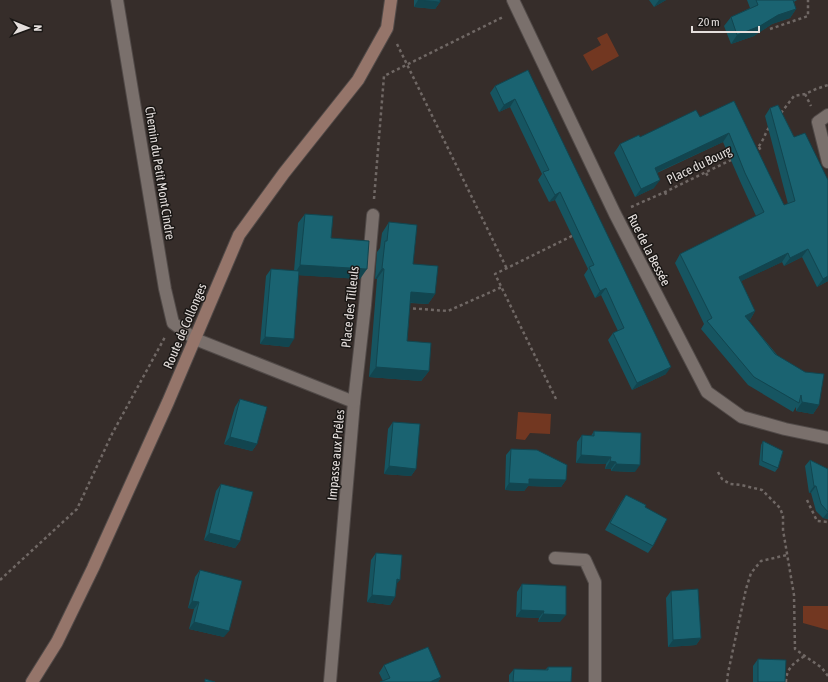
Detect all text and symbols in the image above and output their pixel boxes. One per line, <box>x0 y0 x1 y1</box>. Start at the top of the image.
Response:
north arrow <box>8 8 48 48</box>
scale bar <box>692 8 759 34</box>
text: 20 m <box>698 15 720 29</box>
text: N <box>32 25 44 32</box>
street label: Chemin du Petit Mont Cindre <box>142 105 178 241</box>
street label: Place du Bourg <box>664 143 734 187</box>
street label: Rue de la Bessée <box>624 212 674 288</box>
street label: Place des Tilleuls <box>338 265 362 349</box>
street label: Route de Collonges <box>160 281 210 371</box>
street label: Impasse aux Prêles <box>325 409 347 501</box>

